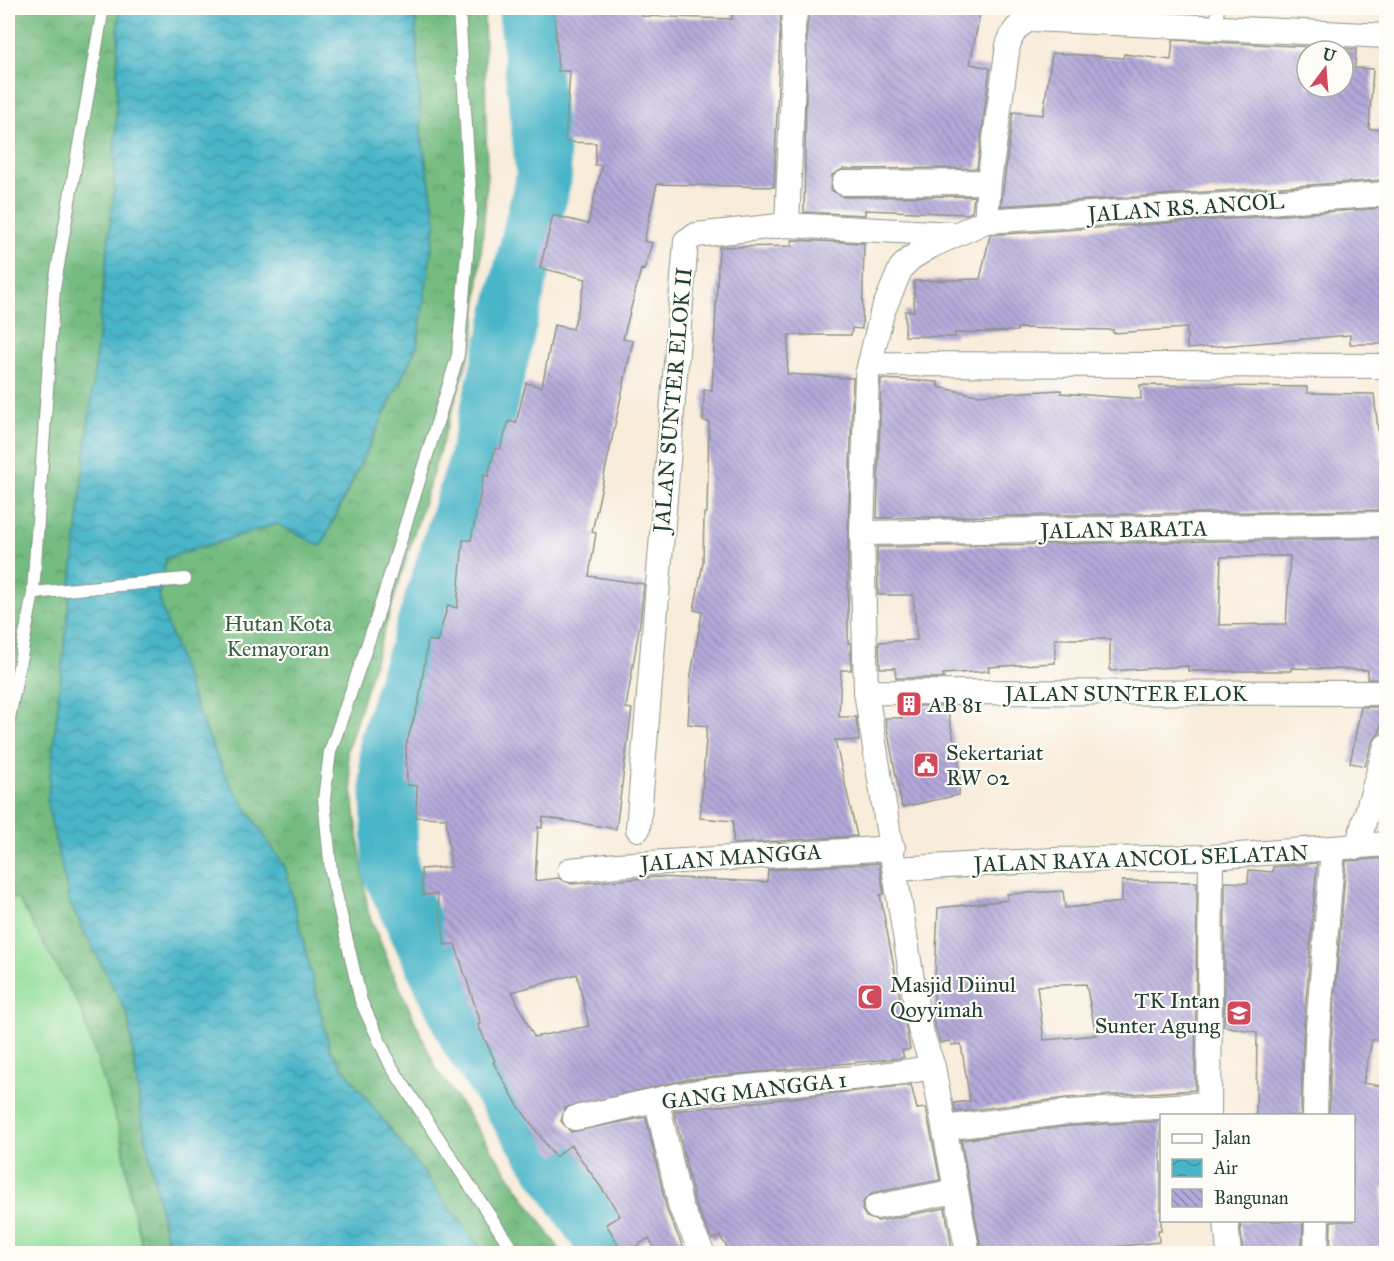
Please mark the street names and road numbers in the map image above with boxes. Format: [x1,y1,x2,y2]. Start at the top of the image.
street label: JALAN RS. ANCOL [1085,187,1285,228]
street label: JALAN SUNTER ELOK II [647,266,698,536]
street label: JALAN BARATA [1038,515,1208,544]
street label: JALAN SUNTER ELOK [1003,680,1249,707]
street label: JALAN MANGGA [638,838,823,877]
street label: JALAN RAYA ANCOL SELATAN [971,839,1309,878]
street label: GANG MANGGA 1 [660,1066,848,1115]

